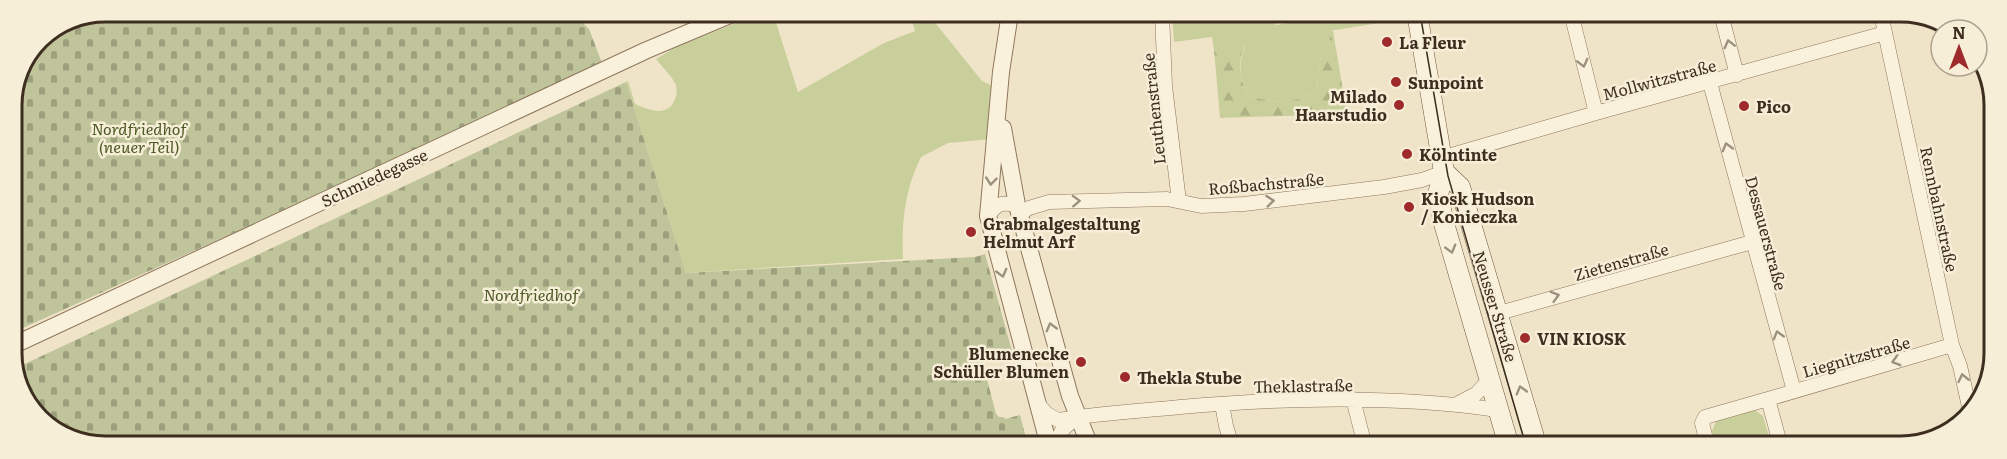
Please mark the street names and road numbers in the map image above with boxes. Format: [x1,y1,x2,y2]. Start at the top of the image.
street label: Leuthenstraße [1135,52,1171,166]
street label: Mollwitzstraße [1600,52,1718,106]
street label: Schmiedegasse [317,142,431,212]
street label: Rennbahnstraße [1915,144,1965,274]
street label: Roßbachstraße [1207,166,1325,200]
street label: Dessauerstraße [1740,173,1794,293]
street label: Zietenstraße [1571,236,1671,286]
street label: Neusser Straße [1468,247,1524,365]
street label: Liegnitzstraße [1799,329,1913,383]
street label: Theklastraße [1253,372,1353,398]

